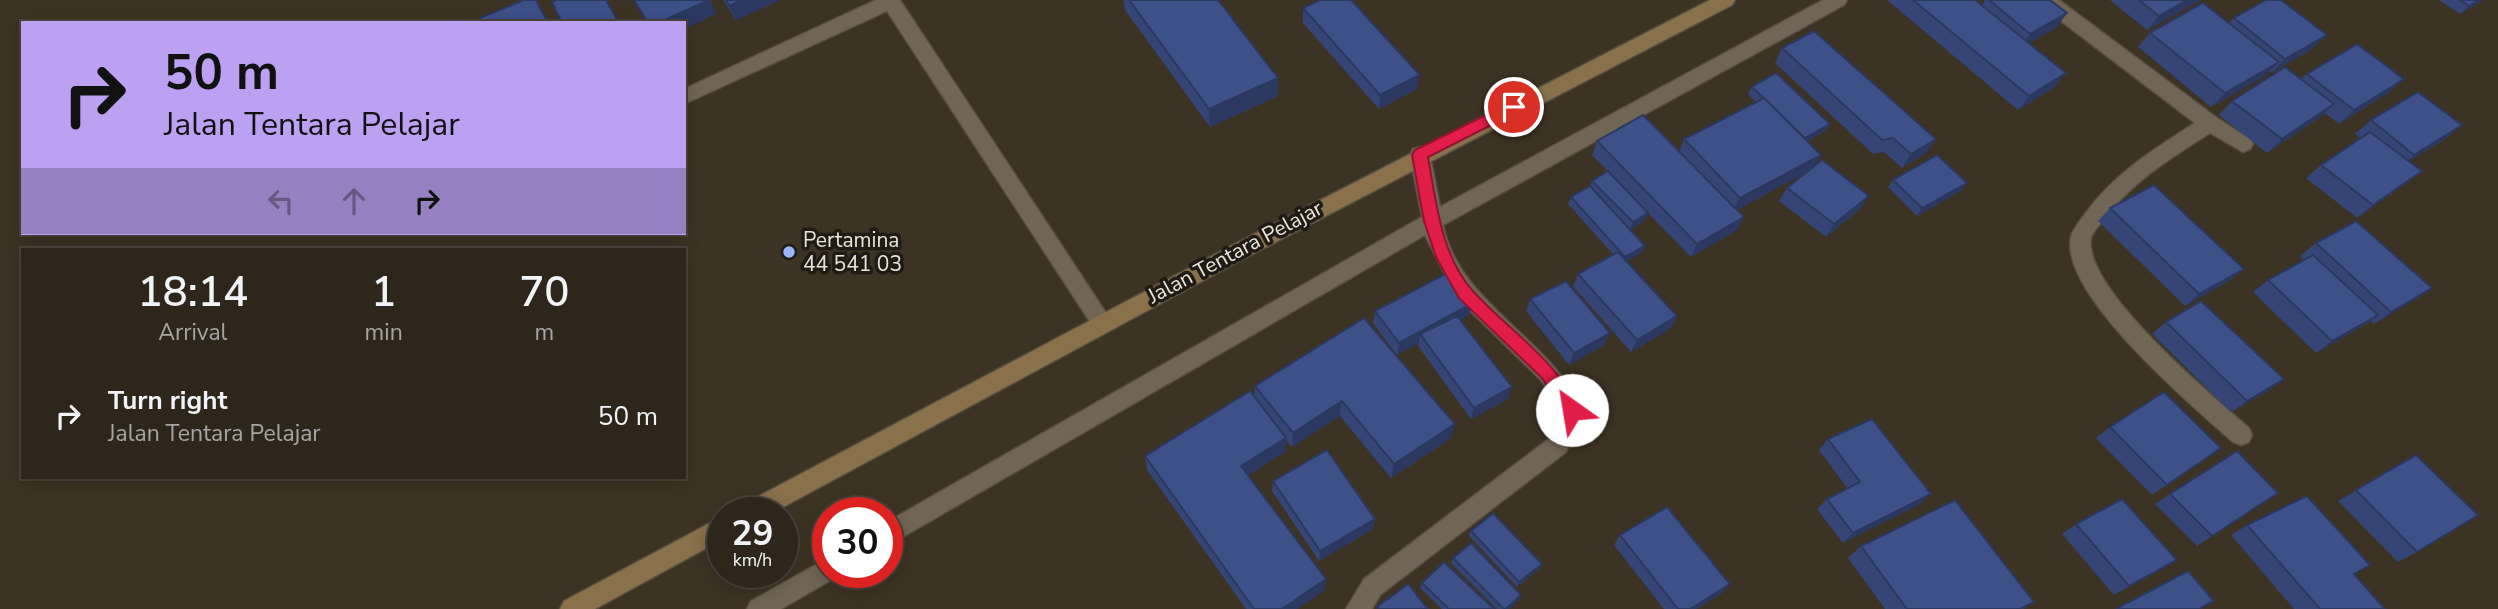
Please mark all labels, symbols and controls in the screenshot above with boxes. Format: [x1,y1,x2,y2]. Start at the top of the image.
text: 50 m [164,39,279,106]
icon: right [49,49,140,140]
pin [1484,77,1544,137]
icon: arrive [1495,88,1533,126]
text: Jalan Tentara Pelajar [164,103,460,146]
icon: left [262,182,300,220]
icon: ahead [335,182,373,220]
icon: right [408,182,446,220]
street label: Jalan Tentara Pelajar [1142,194,1328,310]
place label: Pertamina 44 541 03 [803,226,902,278]
marker: Pertamina 44 541 03 [781,244,797,260]
text: 18:14 [137,264,248,321]
text: 1 [371,264,396,321]
text: 70 [519,264,570,321]
text: Arrival [158,317,227,348]
text: min [365,317,403,348]
text: m [534,317,554,348]
position arrow [1535,373,1609,447]
text: Turn right [108,383,227,418]
icon: right [49,397,87,435]
text: 50 m [598,399,658,434]
text: Jalan Tentara Pelajar [108,418,321,449]
speed limit sign: 30 [812,497,903,588]
text: 29 [731,510,774,557]
text: km/h [733,548,772,572]

